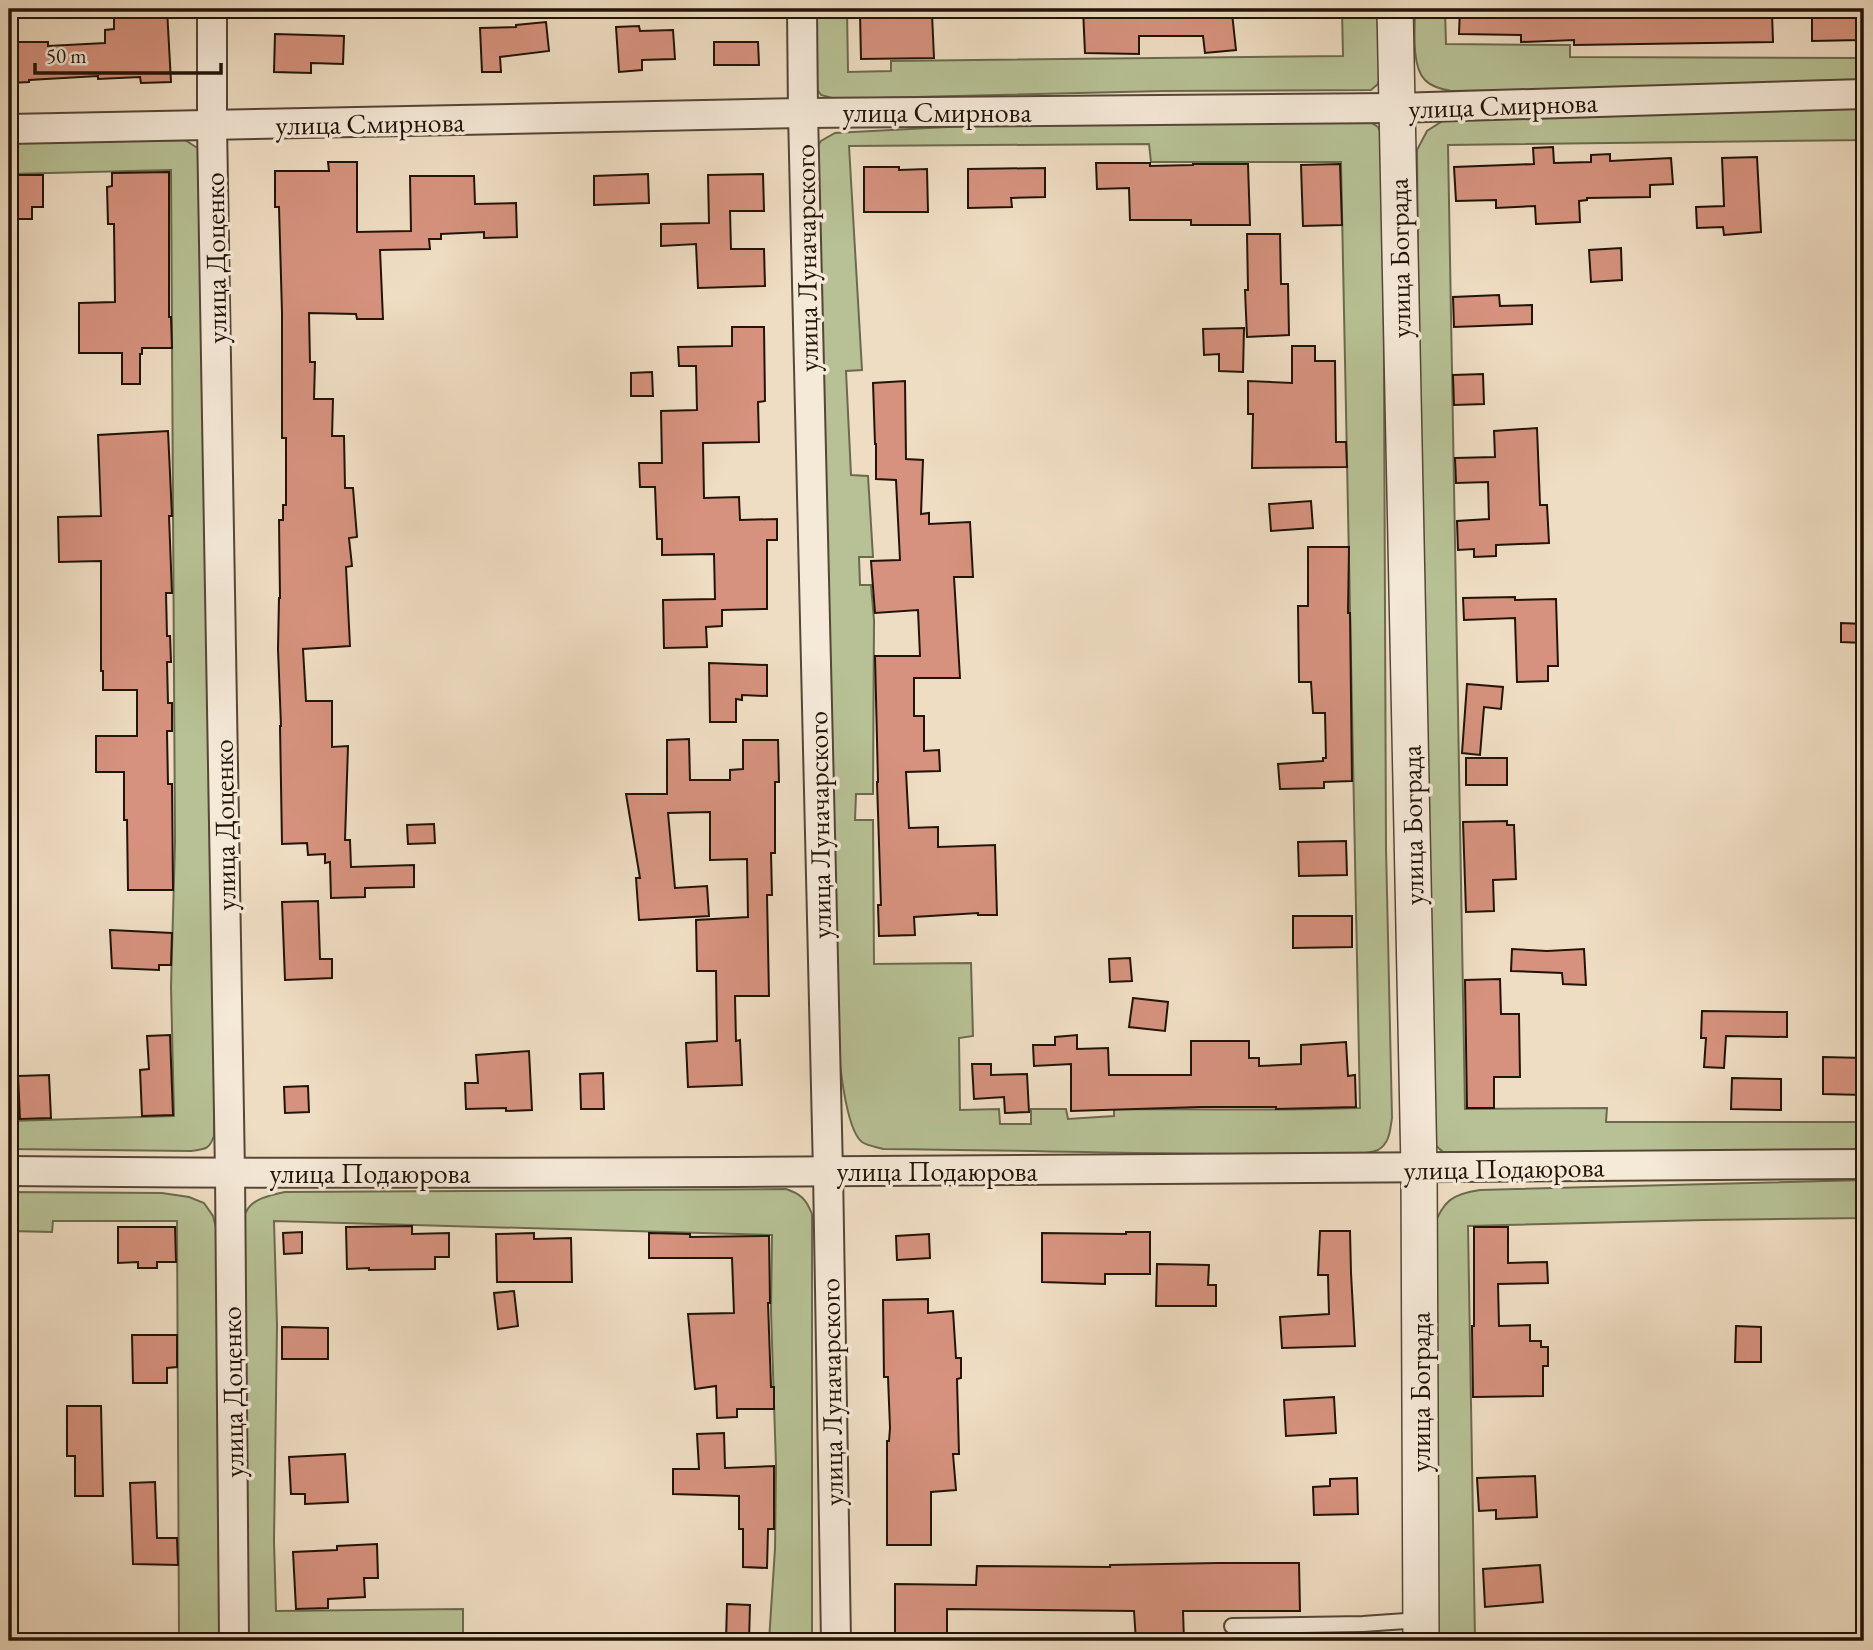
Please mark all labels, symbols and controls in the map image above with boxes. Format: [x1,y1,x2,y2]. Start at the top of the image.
scale bar [35,32,220,76]
text: 50 m [46,42,87,69]
street label: улица Смирнова [1408,84,1599,126]
street label: улица Смирнова [842,94,1032,130]
street label: улица Смирнова [275,103,466,143]
street label: улица Луначарского [786,144,826,372]
street label: улица Доценко [196,172,234,344]
street label: улица Бограда [1380,177,1418,338]
street label: улица Луначарского [799,711,839,939]
street label: улица Доценко [205,739,243,911]
street label: улица Бограда [1393,744,1431,905]
street label: улица Подаюрова [1403,1148,1606,1188]
street label: улица Подаюрова [836,1153,1038,1189]
street label: улица Подаюрова [269,1155,471,1191]
street label: улица Луначарского [811,1278,851,1506]
street label: улица Доценко [213,1306,251,1478]
street label: улица Бограда [1402,1311,1438,1472]

